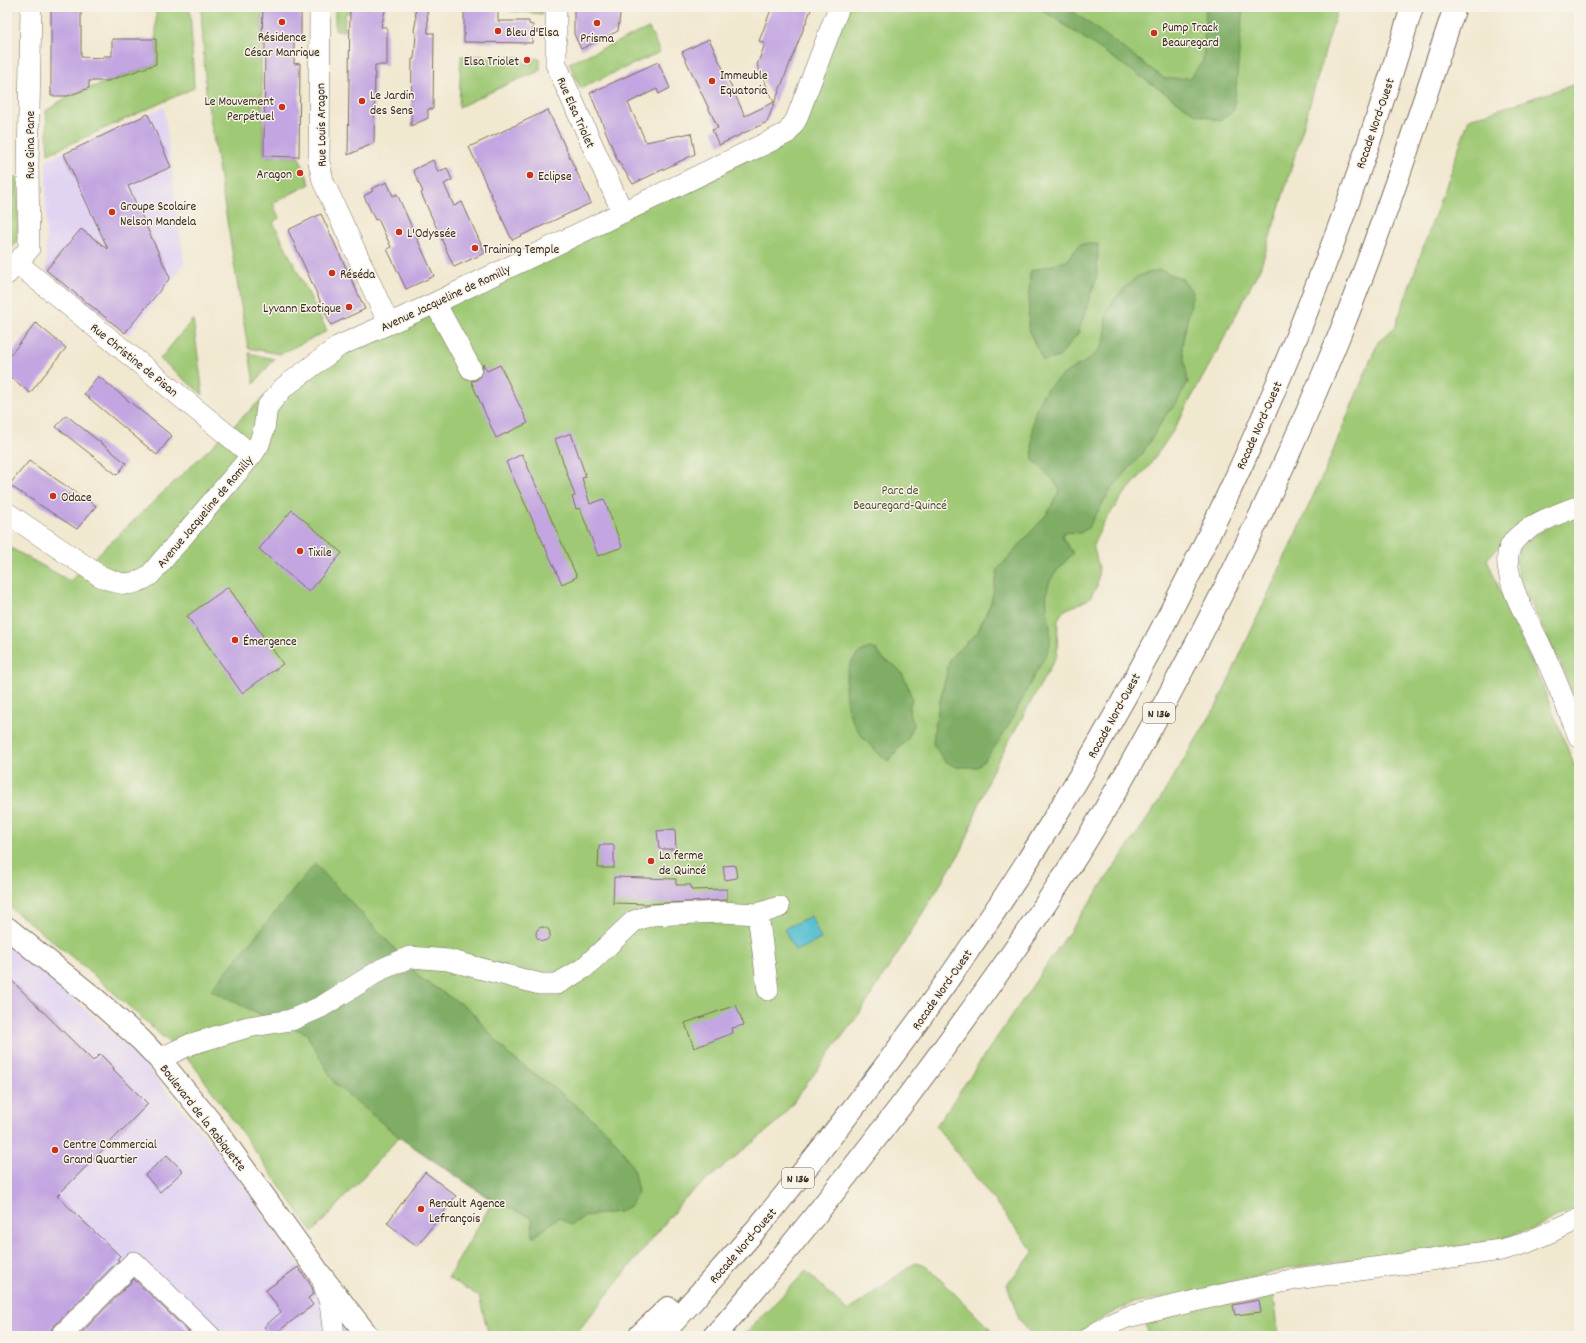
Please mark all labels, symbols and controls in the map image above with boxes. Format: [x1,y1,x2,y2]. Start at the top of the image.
marker: Résidence César Manrique [277,17,287,27]
marker: Prisma [592,18,602,28]
place label: Pump Track Beauregard [1162,19,1219,53]
place label: Bleu d'Elsa [506,24,560,43]
marker: Bleu d'Elsa [493,26,503,36]
marker: Pump Track Beauregard [1149,28,1159,38]
place label: Résidence César Manrique [244,29,320,63]
place label: Prisma [580,30,615,49]
place label: Elsa Triolet [464,53,519,72]
marker: Elsa Triolet [522,55,532,65]
place label: Immeuble Equatoria [720,67,768,101]
street label: Rue Elsa Triolet [551,74,599,152]
marker: Immeuble Equatoria [707,76,717,86]
street label: Rocade Nord-Ouest [1352,76,1401,172]
street label: Rue Louis Aragon [312,83,333,167]
place label: Le Jardin des Sens [370,87,414,121]
place label: Le Mouvement Perpétuel [204,93,274,127]
marker: Le Jardin des Sens [357,96,367,106]
marker: Le Mouvement Perpétuel [277,102,287,112]
street label: Rue Gina Pane [22,111,41,179]
place label: Aragon [256,166,292,185]
marker: Aragon [295,168,305,178]
place label: Eclipse [538,168,572,187]
marker: Eclipse [525,170,535,180]
place label: Groupe Scolaire Nelson Mandela [120,198,197,232]
marker: Groupe Scolaire Nelson Mandela [107,207,117,217]
place label: L'Odyssée [407,225,456,244]
marker: L'Odyssée [394,227,404,237]
place label: Training Temple [483,241,559,260]
marker: Training Temple [470,243,480,253]
street label: Avenue Jacqueline de Romilly [378,260,515,338]
place label: Réséda [340,266,376,285]
marker: Réséda [327,268,337,278]
place label: Lyvann Exotique [263,300,341,319]
marker: Lyvann Exotique [344,302,354,312]
street label: Rue Christine de Pisan [85,320,181,402]
street label: Rocade Nord-Ouest [1232,379,1288,473]
street label: Avenue Jacqueline de Romilly [153,452,259,573]
park label: Parc de Beauregard-Quincé [853,482,947,516]
place label: Odace [61,489,92,508]
marker: Odace [48,491,58,501]
place label: Tixile [308,544,332,563]
marker: Tixile [295,546,305,556]
place label: Émergence [243,633,297,652]
marker: Émergence [230,635,240,645]
street label: Rocade Nord-Ouest [1084,670,1147,762]
road number: N 136 [1143,703,1175,723]
place label: La ferme de Quincé [659,847,707,881]
marker: La ferme de Quincé [646,856,656,866]
street label: Rocade Nord-Ouest [908,946,978,1035]
street label: Boulevard de la Robiquette [154,1061,250,1176]
place label: Centre Commercial Grand Quartier [63,1136,157,1170]
marker: Centre Commercial Grand Quartier [50,1145,60,1155]
road number: N 136 [782,1168,814,1188]
place label: Renault Agence Lefrançois [429,1195,505,1229]
marker: Renault Agence Lefrançois [416,1204,426,1214]
street label: Rocade Nord-Ouest [706,1204,782,1289]

